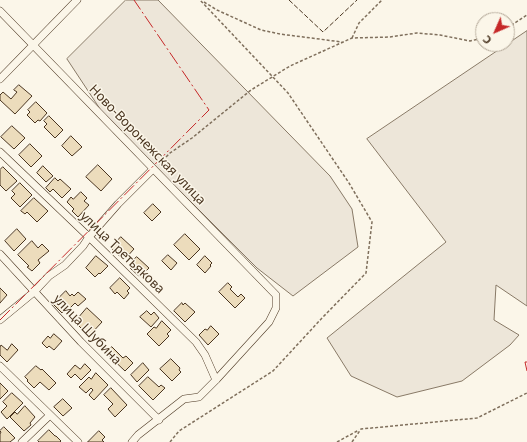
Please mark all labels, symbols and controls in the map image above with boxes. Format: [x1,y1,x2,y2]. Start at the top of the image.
north arrow [475,12,515,52]
text: С [479,32,495,48]
street label: Ново-Воронежская улица [85,82,209,208]
street label: улица Третьякова [77,209,167,297]
street label: улица Шубина [50,292,124,368]

